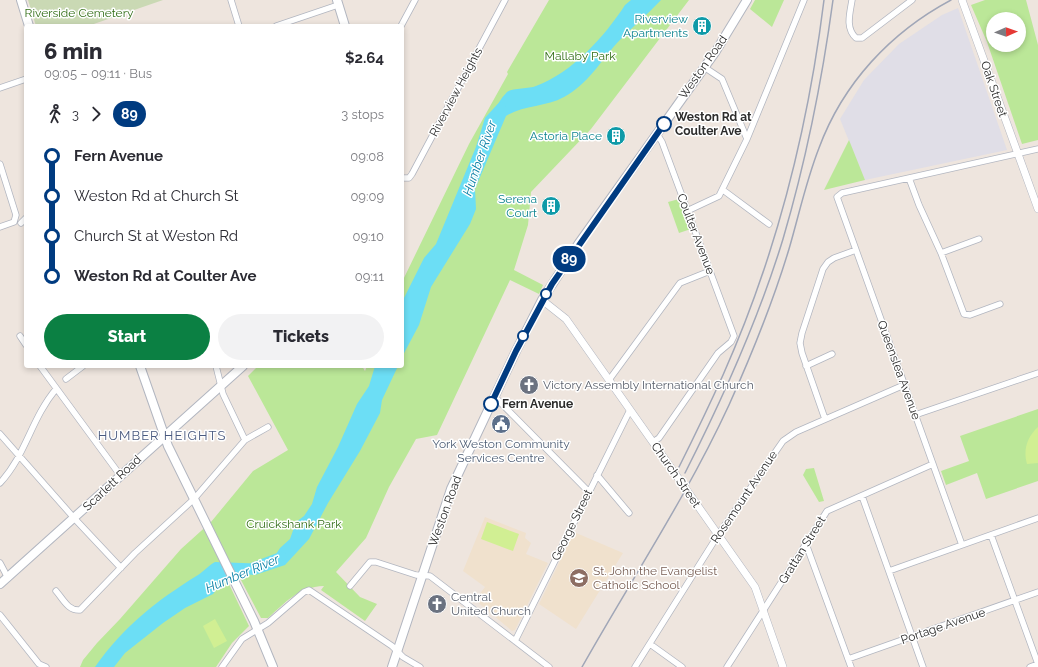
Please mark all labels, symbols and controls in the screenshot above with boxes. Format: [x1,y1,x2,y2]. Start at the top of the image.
park label: Riverside Cemetery [25,6,134,20]
place label: Riverview Apartments [623,12,688,40]
north arrow [986,12,1026,52]
map controls [986,12,1026,52]
building icon: Riverview Apartments [691,15,713,37]
street label: Weston Road [676,32,730,102]
text: 6 min [44,38,102,64]
street label: Riverview Heights [427,45,485,139]
text: $2.64 [345,49,384,67]
park label: Mallaby Park [544,49,616,63]
street label: Oak Street [978,59,1010,119]
text: 09:05 – 09:11 · Bus [44,66,152,81]
icon: walk [44,103,66,125]
icon: forward [85,103,107,125]
text: 89 [121,106,138,122]
text: 3 [72,107,79,122]
text: 3 stops [341,107,384,122]
place label: Weston Rd at Coulter Ave [675,110,752,138]
marker: Weston Rd at Coulter Ave [656,116,672,132]
water label: Humber River [460,118,500,198]
building icon: Astoria Place [605,125,627,147]
place label: Astoria Place [530,129,602,143]
text: Fern Avenue [74,147,163,165]
text: 09:08 [350,149,384,164]
text: Weston Rd at Church St [74,187,239,205]
text: 09:09 [350,189,384,204]
place label: Serena Court [498,192,537,220]
street label: Coulter Avenue [674,192,718,276]
building icon: Serena Court [540,195,562,217]
text: Church St at Weston Rd [74,227,238,245]
text: 09:10 [352,229,384,244]
line badge: 89 [551,246,587,272]
text: 89 [561,251,577,267]
text: Weston Rd at Coulter Ave [74,267,257,285]
text: 09:11 [355,269,384,284]
unlabelled marker [540,288,552,300]
button: Start [44,314,210,360]
button: Tickets [218,314,384,360]
street label: Queenslea Avenue [875,318,923,422]
unlabelled marker [517,330,529,342]
church icon: Victory Assembly International Church [518,374,540,396]
place label: Victory Assembly International Church [543,378,754,392]
marker: Fern Avenue [483,396,499,412]
place label: Fern Avenue [502,397,573,411]
public building icon: York Weston Community Services Centre [490,413,512,435]
district label: HUMBER HEIGHTS [98,428,226,443]
place label: York Weston Community Services Centre [432,437,570,465]
street label: Church Street [648,440,704,510]
street label: Rosemount Avenue [708,448,780,546]
street label: Scarlett Road [80,452,144,514]
street label: Weston Road [426,474,464,548]
street label: George Street [549,487,595,563]
street label: Grattan Street [776,514,828,586]
park label: Cruickshank Park [246,517,342,531]
water label: Humber River [203,551,282,596]
place label: St. John the Evangelist Catholic School [593,564,717,592]
school or university icon: St. John the Evangelist Catholic School [568,567,590,589]
place label: Central United Church [451,590,531,618]
church icon: Central United Church [426,593,448,615]
street label: Portage Avenue [899,605,987,647]

